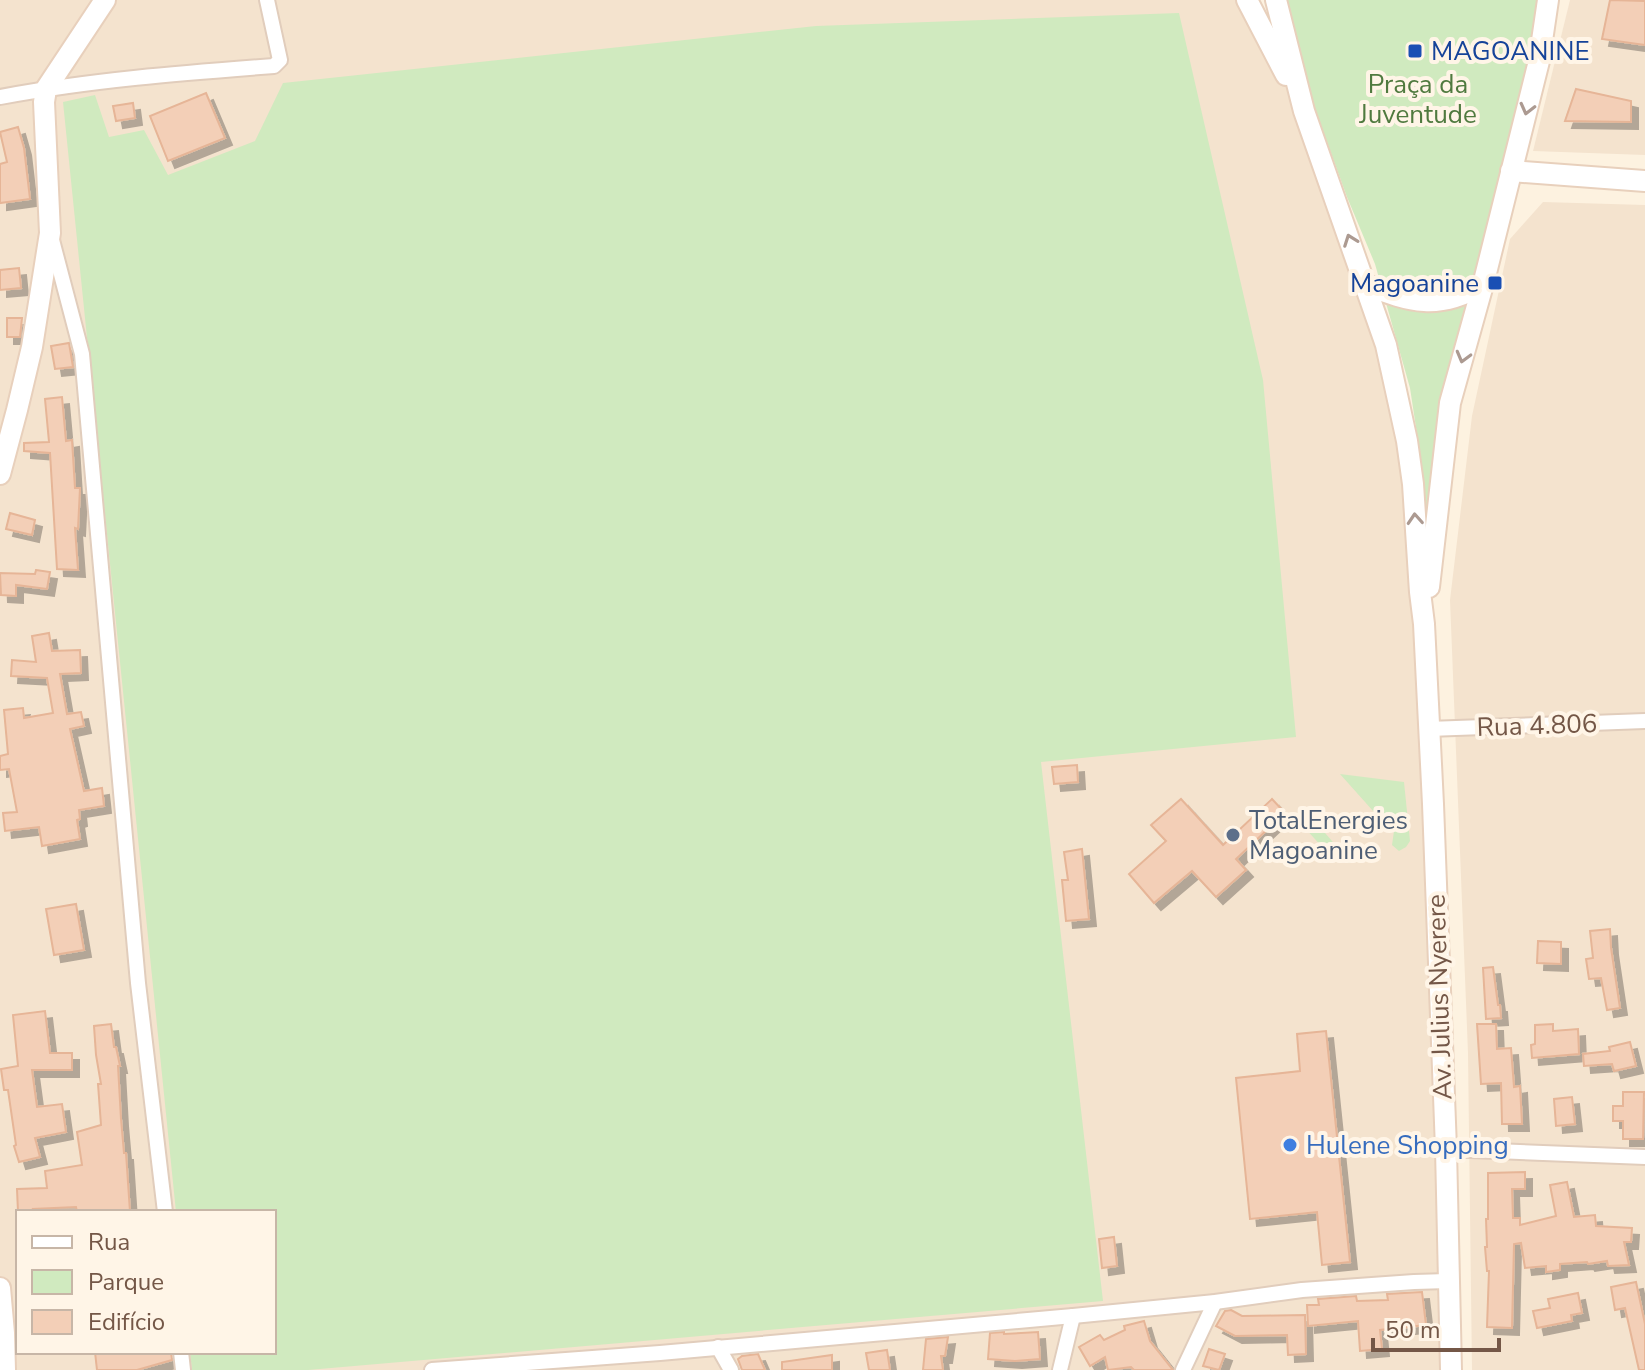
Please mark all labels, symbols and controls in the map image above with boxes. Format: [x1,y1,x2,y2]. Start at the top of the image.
place label: MAGOANINE [1431,34,1590,69]
marker: MAGOANINE [1406,42,1424,60]
park label: Praça da Juventude [1358,67,1477,132]
one-way arrow [1519,102,1536,116]
one-way arrow [1343,234,1359,248]
place label: Magoanine [1350,266,1479,301]
marker: Magoanine [1486,274,1504,292]
one-way arrow [1456,349,1472,363]
one-way arrow [1407,512,1424,525]
street label: Rua 4.806 [1476,706,1598,745]
place label: TotalEnergies Magoanine [1249,803,1408,868]
marker: TotalEnergies Magoanine [1224,826,1242,844]
street label: Av. Julius Nyerere [1418,894,1461,1100]
place label: Hulene Shopping [1306,1128,1509,1163]
marker: Hulene Shopping [1281,1136,1299,1154]
legend [16,1210,276,1354]
text: Rua [88,1226,130,1258]
text: Parque [88,1266,164,1298]
scale bar [1373,1302,1499,1352]
text: Edifício [88,1306,165,1338]
text: 50 m [1385,1314,1441,1346]

